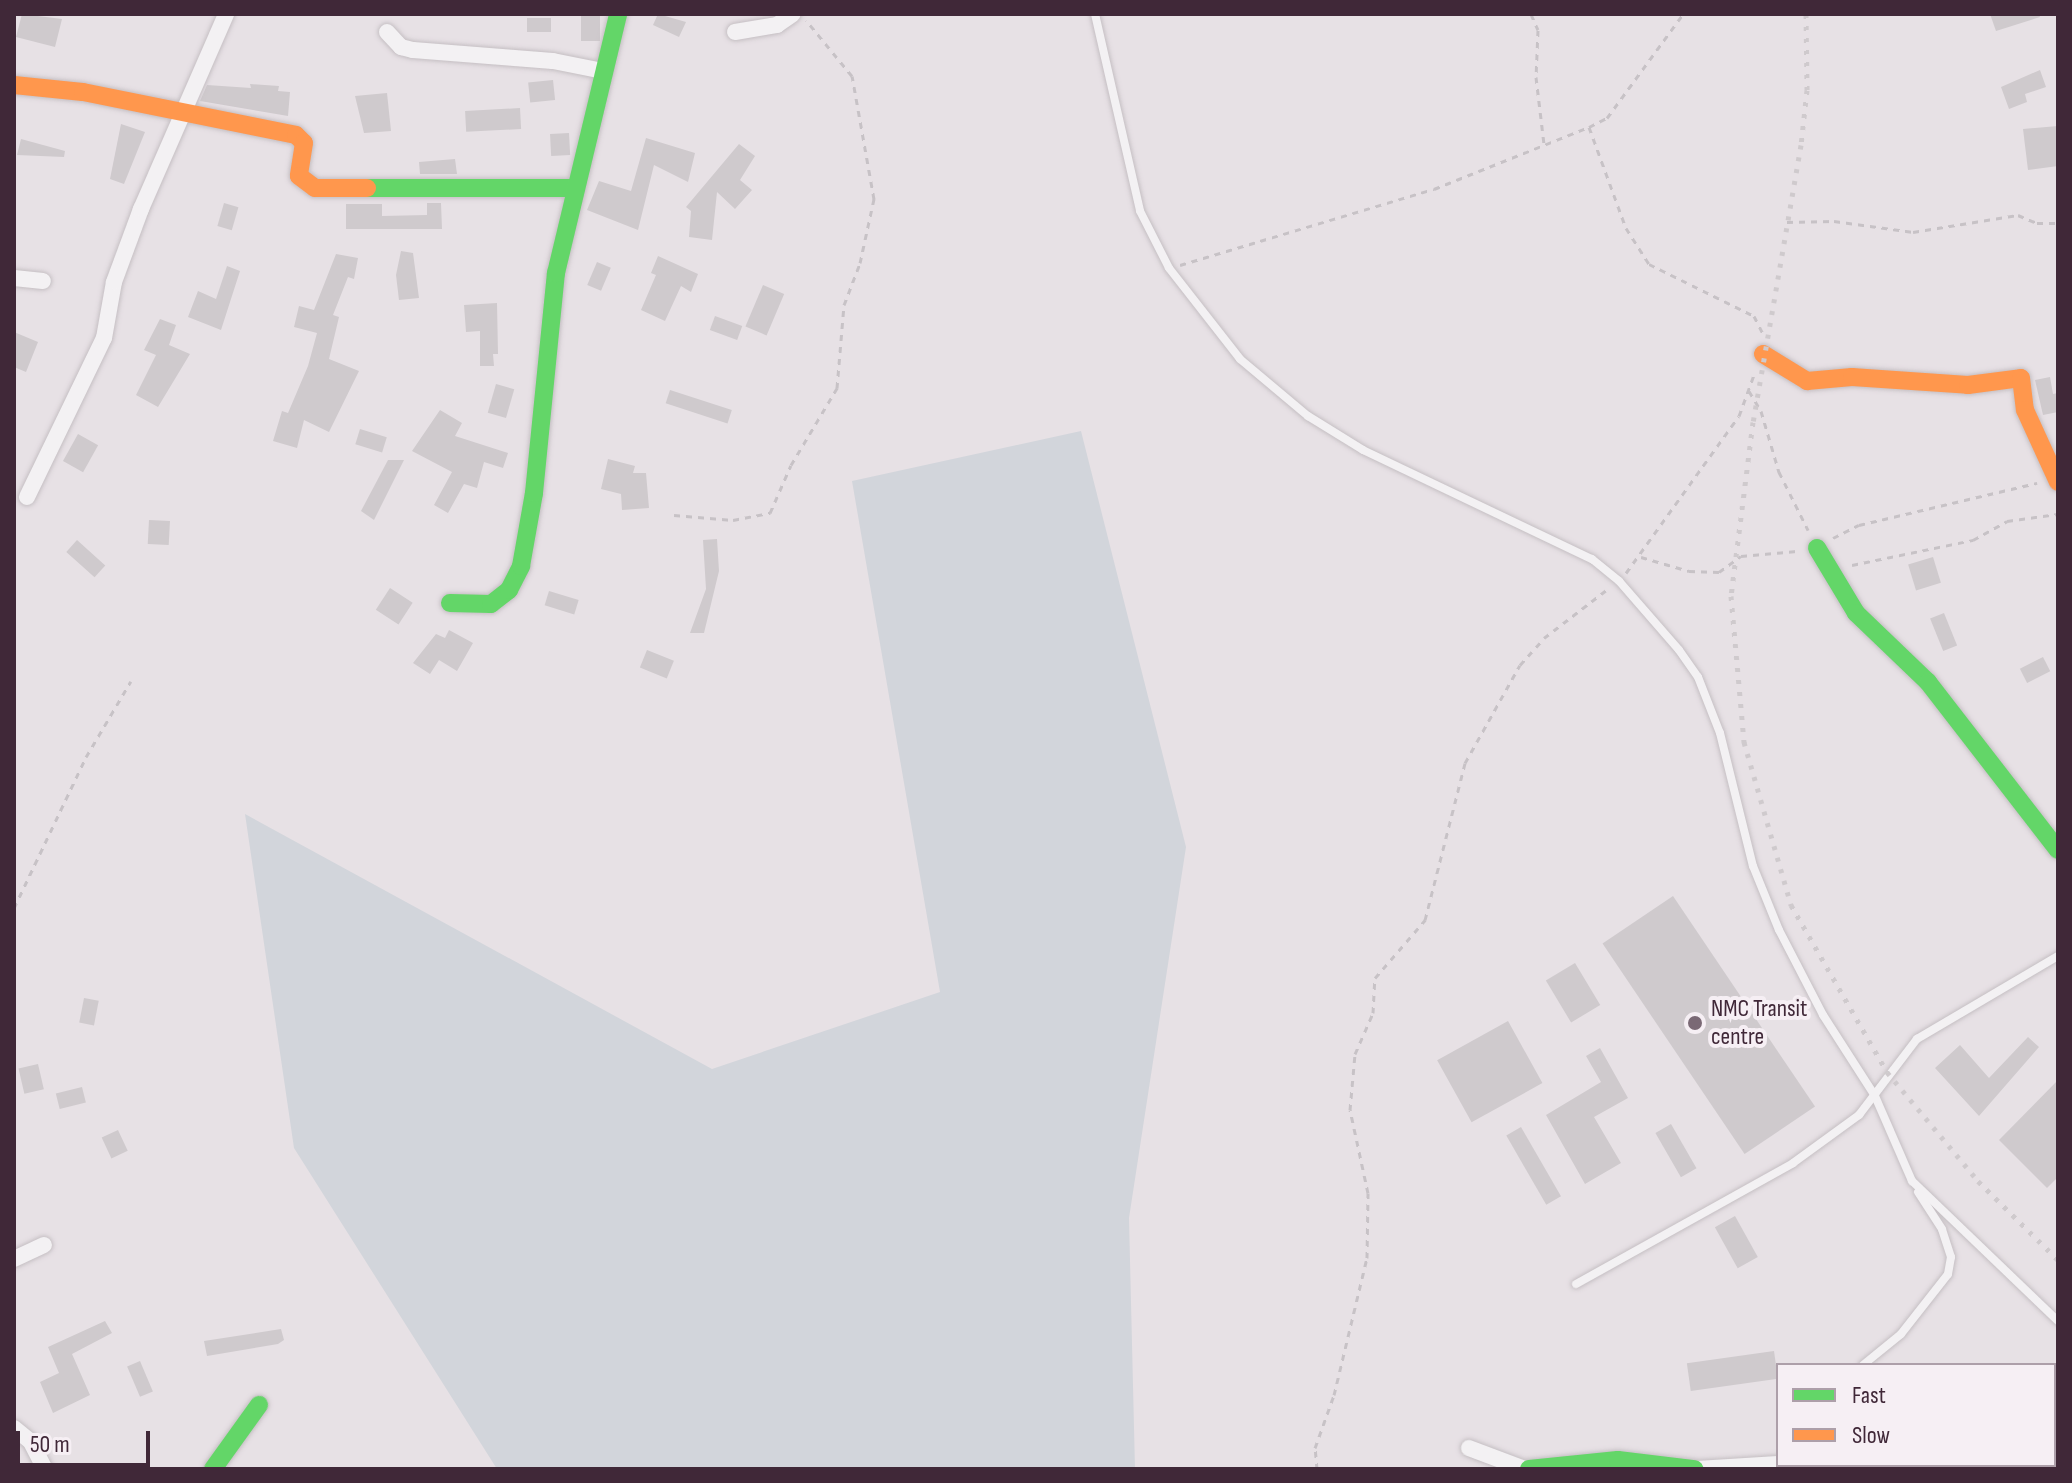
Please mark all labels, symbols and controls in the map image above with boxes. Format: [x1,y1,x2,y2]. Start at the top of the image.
place label: NMC Transit centre [1711,995,1807,1051]
marker: NMC Transit centre [1686,1014,1704,1032]
legend [1776,1363,2056,1467]
text: Fast [1852,1381,1886,1410]
scale bar [20,1415,154,1465]
text: Slow [1852,1421,1890,1450]
text: 50 m [30,1430,70,1459]

